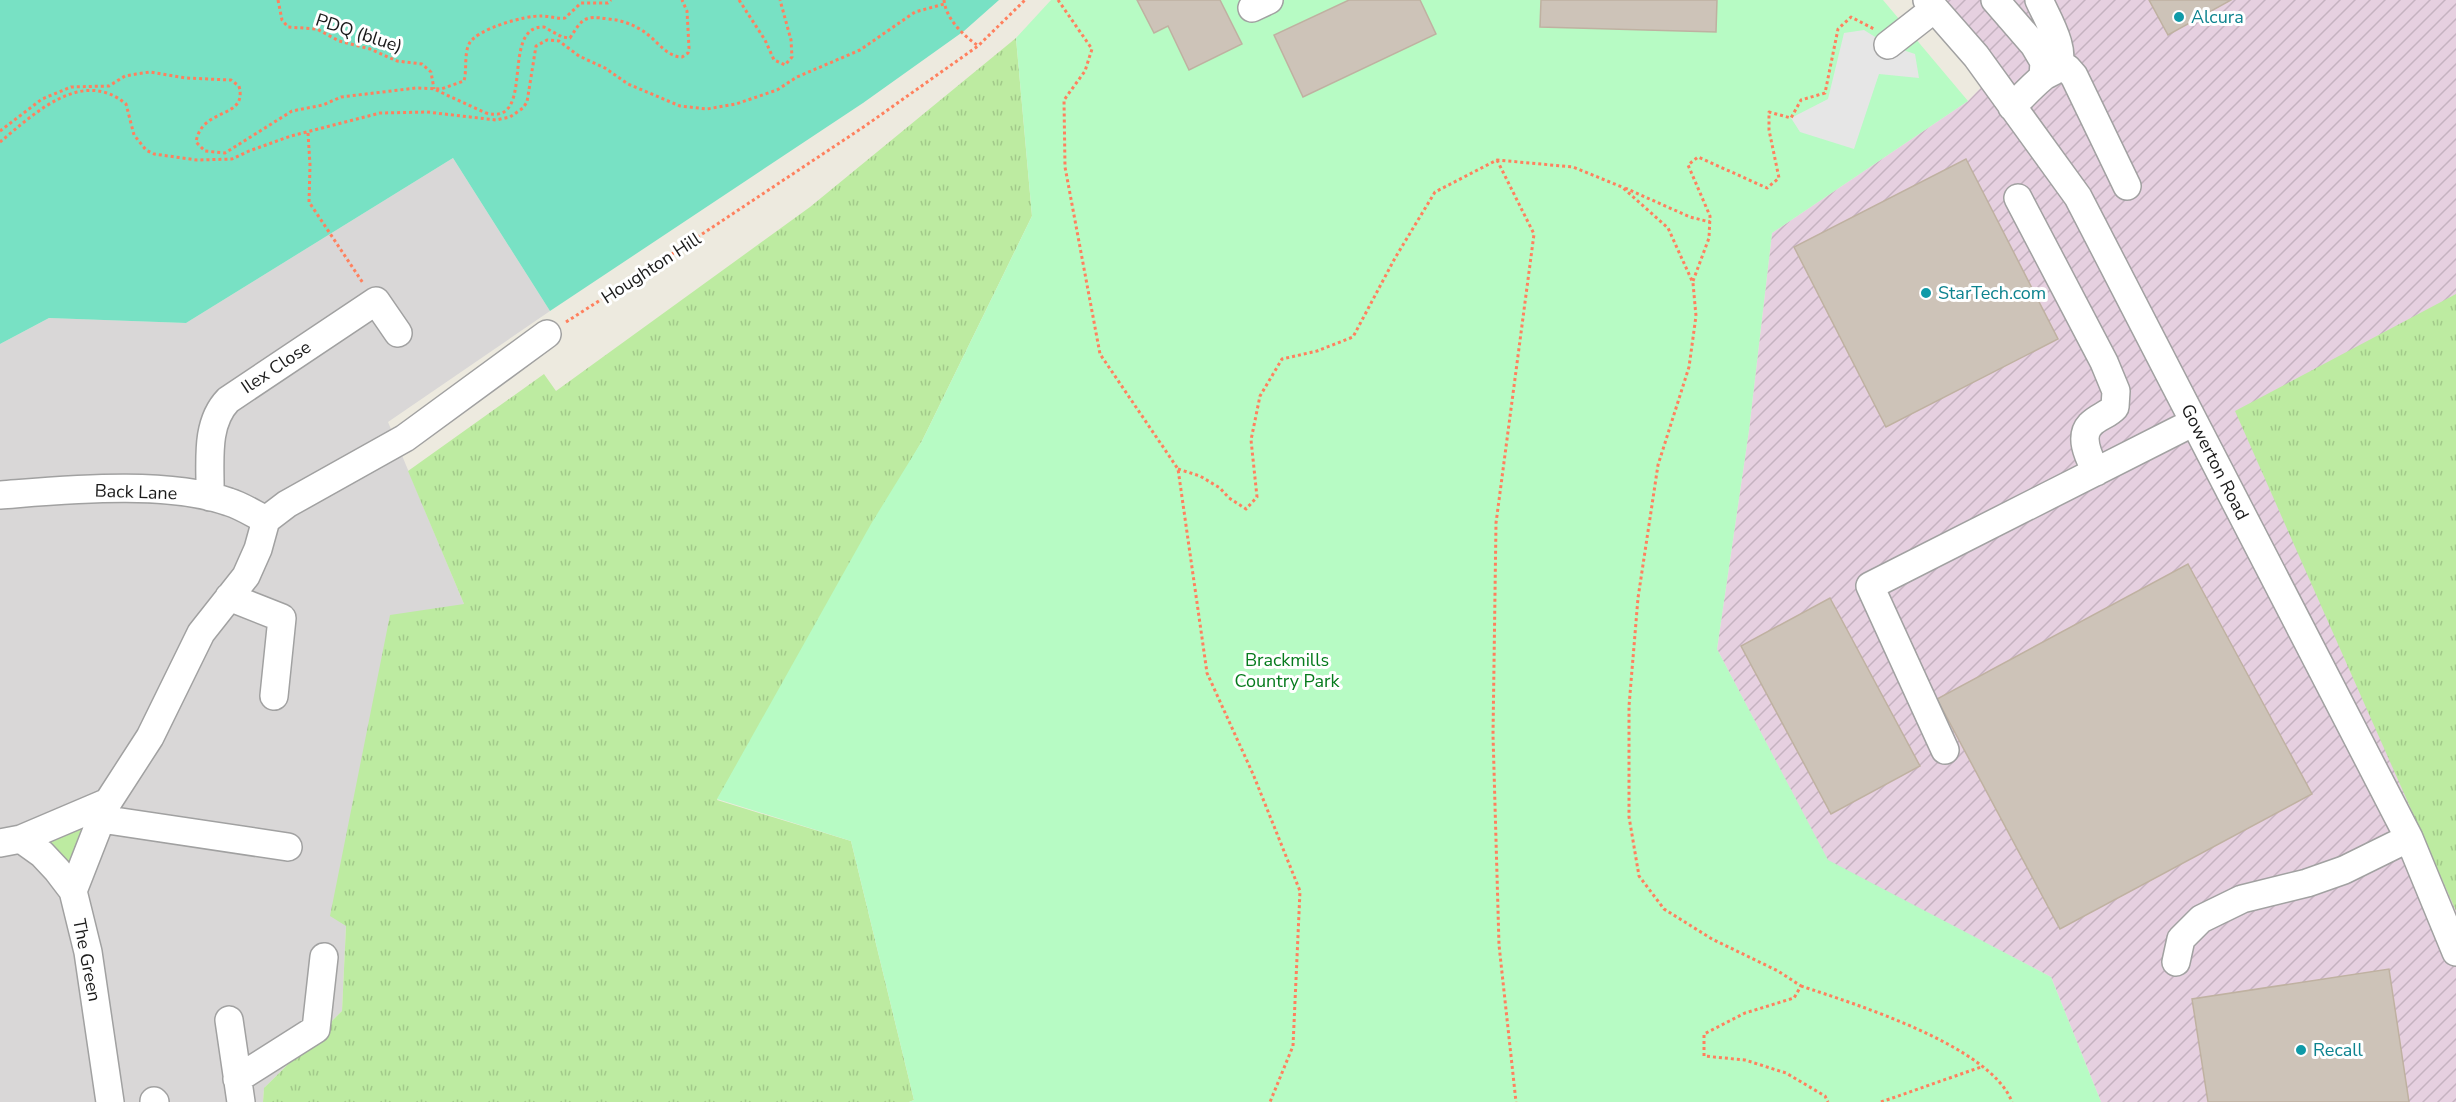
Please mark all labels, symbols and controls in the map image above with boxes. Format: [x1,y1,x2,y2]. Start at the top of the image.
place label: Alcura [2191,5,2244,29]
street label: PDQ (blue) [313,8,405,58]
marker: Alcura [2172,10,2186,24]
street label: Houghton Hill [597,226,706,309]
place label: StarTech.com [1938,281,2046,305]
marker: StarTech.com [1919,286,1933,300]
street label: Ilex Close [237,335,315,399]
street label: Gowerton Road [2175,400,2255,524]
street label: Back Lane [94,479,178,505]
park label: Brackmills Country Park [1235,648,1340,693]
street label: The Green [67,916,107,1004]
place label: Recall [2313,1038,2364,1062]
marker: Recall [2294,1043,2308,1057]

